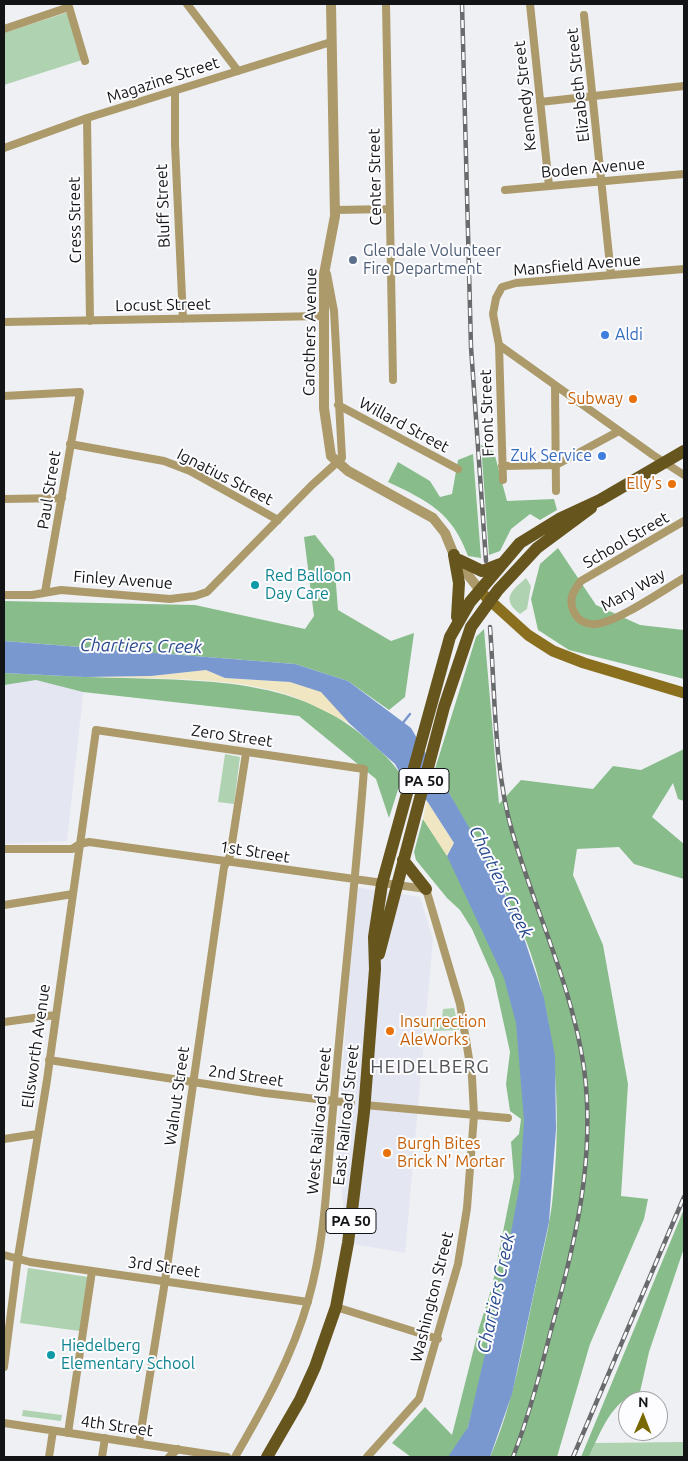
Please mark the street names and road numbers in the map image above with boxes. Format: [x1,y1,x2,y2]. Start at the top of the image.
street label: Elizabeth Street [562,27,594,143]
street label: Kennedy Street [510,40,540,152]
street label: Magazine Street [104,53,222,107]
street label: Center Street [365,128,385,226]
street label: Boden Avenue [540,154,646,182]
street label: Bluff Street [152,164,174,248]
street label: Cress Street [65,176,85,264]
street label: Mansfield Avenue [512,250,642,280]
street label: Carothers Avenue [299,268,321,396]
street label: Locust Street [115,295,211,315]
street label: Front Street [476,369,498,457]
street label: Willard Street [356,393,452,457]
street label: Ignatius Street [174,445,276,509]
street label: Paul Street [33,449,65,531]
street label: School Street [580,508,672,572]
street label: Mary Way [598,565,668,615]
street label: Finley Avenue [73,567,173,593]
street label: Zero Street [190,721,274,751]
road number: PA 50 [399,768,449,794]
street label: 1st Street [219,837,291,867]
street label: Ellsworth Avenue [18,983,54,1109]
street label: East Railroad Street [329,1044,363,1186]
street label: Walnut Street [161,1045,193,1147]
street label: West Railroad Street [303,1047,335,1195]
street label: 2nd Street [207,1061,285,1091]
road number: PA 50 [326,1208,376,1234]
street label: Washington Street [406,1230,458,1364]
street label: 3rd Street [127,1252,201,1282]
street label: 4th Street [80,1411,154,1441]

